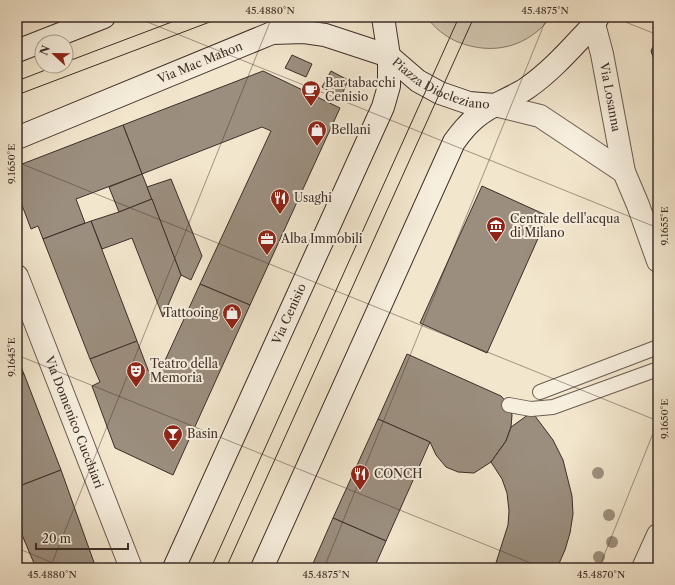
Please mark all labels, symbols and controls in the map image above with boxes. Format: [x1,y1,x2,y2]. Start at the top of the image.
text: 45.4880°N [245,4,295,17]
text: 45.4875°N [521,4,569,17]
north arrow [34,34,74,74]
street label: Via Mac Mahon [154,38,245,87]
text: N [36,43,53,57]
street label: Piazza Diocleziano [389,54,490,112]
street label: Via Losanna [597,60,624,133]
place label: Bar tabacchi Cenisio [325,75,396,104]
cafe icon: Bar tabacchi Cenisio [300,79,322,107]
shop icon: Bellani [306,119,328,147]
place label: Bellani [331,122,371,137]
text: 9.1650°E [5,144,18,184]
restaurant icon: Usaghi [269,187,291,215]
place label: Usaghi [294,190,332,205]
text: 9.1655°E [658,206,671,246]
place label: Centrale dell'acqua di Milano [510,211,620,240]
museum icon: Centrale dell'acqua di Milano [485,215,507,243]
office icon: Alba Immobili [256,228,278,256]
place label: Alba Immobili [280,231,363,246]
street label: Via Cenisio [268,281,309,347]
shop icon: Tattooing [221,302,243,330]
place label: Tattooing [163,305,219,320]
text: 9.1645°E [5,337,18,377]
street label: Via Domenico Cucchiari [42,353,107,490]
place label: Teatro della Memoria [150,356,219,385]
theatre icon: Teatro della Memoria [125,360,147,388]
text: 9.1650°E [658,399,671,439]
bar icon: Basin [162,423,184,451]
place label: Basin [187,426,219,441]
restaurant icon: CONCH [349,463,371,491]
place label: CONCH [374,466,422,481]
scale bar [36,525,128,551]
text: 20 m [42,531,71,546]
text: 45.4880°N [27,568,77,581]
text: 45.4875°N [302,568,350,581]
text: 45.4870°N [577,568,625,581]

